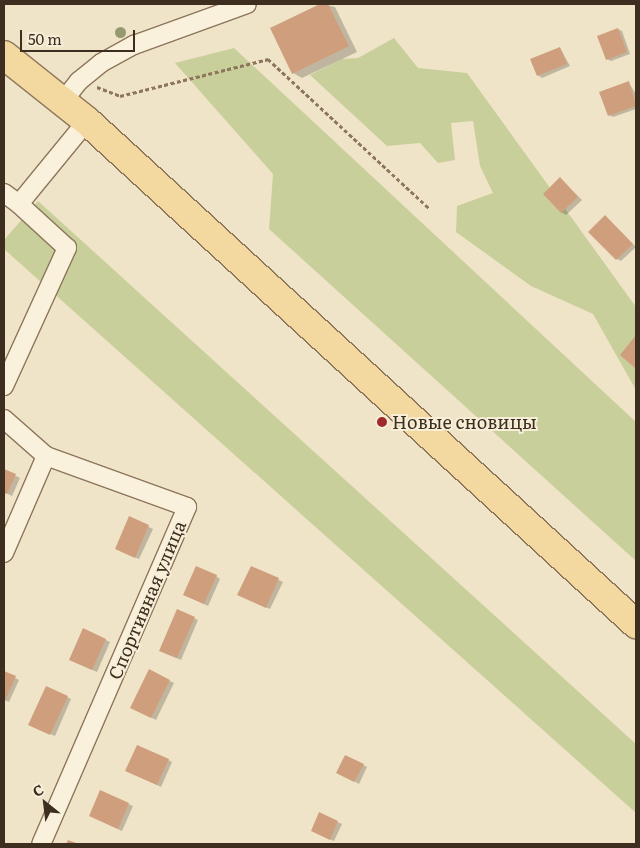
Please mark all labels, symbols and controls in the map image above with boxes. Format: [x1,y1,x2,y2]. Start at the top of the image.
scale bar [22,20,138,52]
text: 50 m [28,27,62,50]
place label: Новые сновицы [392,411,537,433]
marker: Новые сновицы [376,416,388,428]
street label: Спортивная улица [104,517,190,683]
north arrow [20,778,70,828]
text: С [29,779,47,801]

